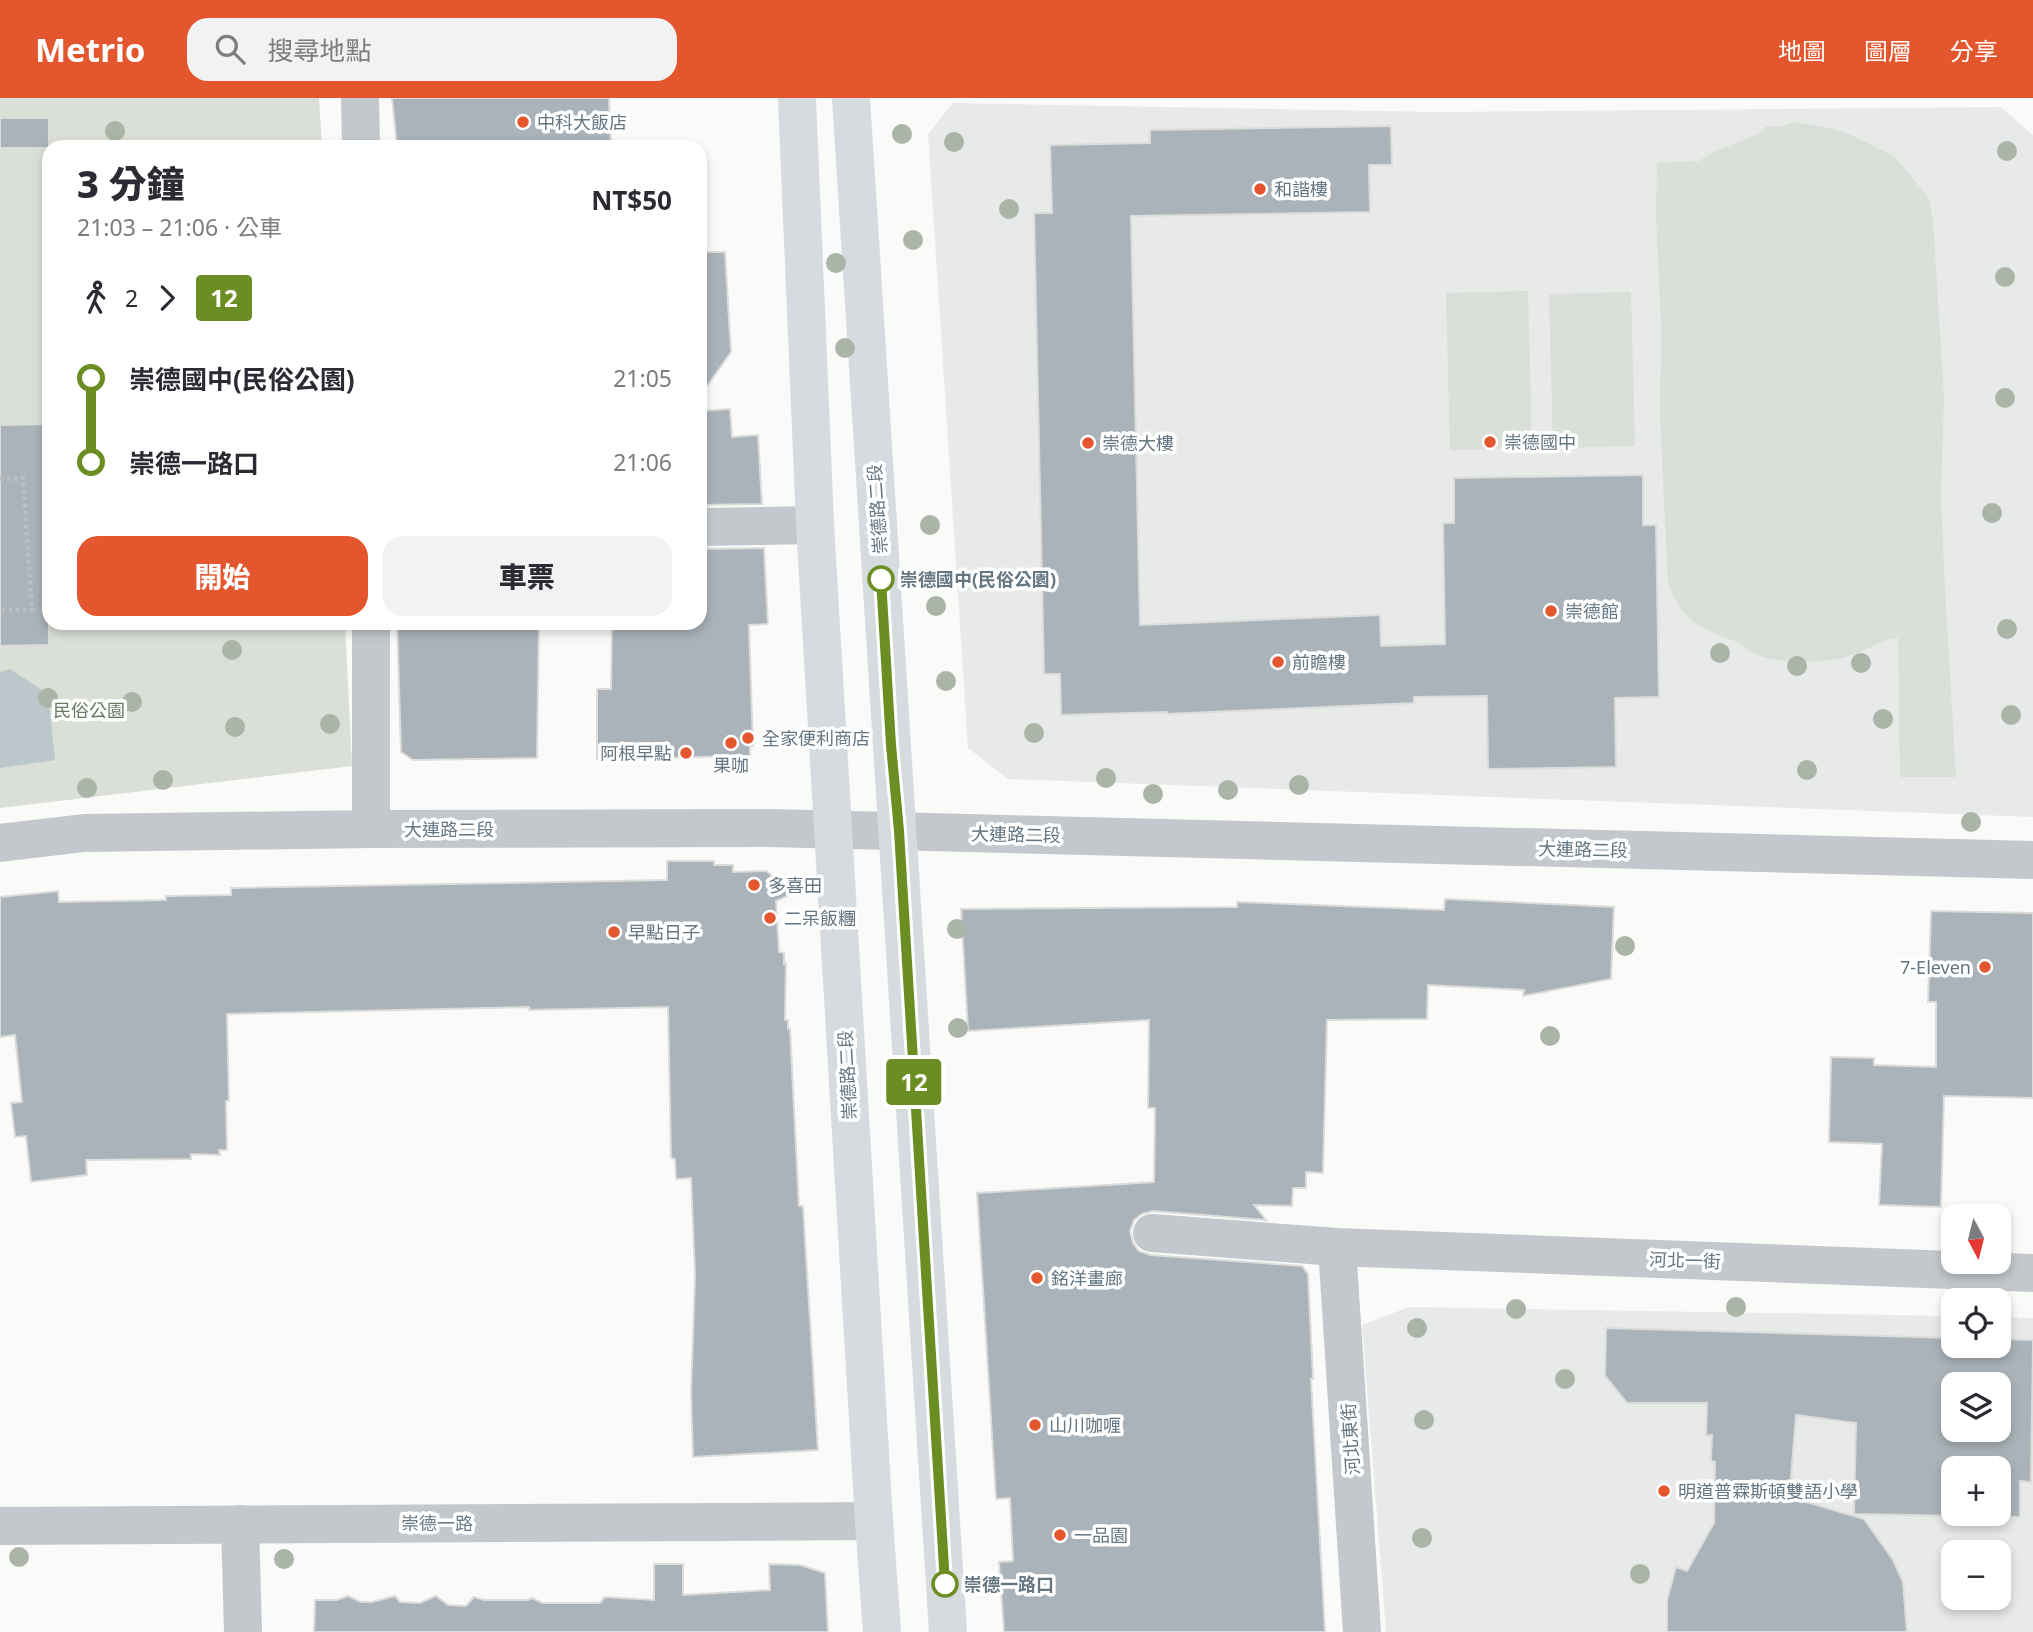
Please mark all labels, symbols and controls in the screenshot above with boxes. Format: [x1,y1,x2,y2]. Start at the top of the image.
search box [187,18,677,81]
text: Metrio [35,27,145,72]
icon: search [211,30,249,68]
text: 搜尋地點 [267,32,371,68]
text: 地圖 [1778,34,1826,67]
text: 圖層 [1864,34,1912,67]
text: 分享 [1950,34,1998,67]
place label: 中科大飯店 [537,110,627,134]
marker: 中科大飯店 [515,114,531,130]
text: 3 分鐘 [77,157,185,209]
place label: 和諧樓 [1274,177,1328,201]
marker: 和諧樓 [1252,181,1268,197]
text: NT$50 [591,182,672,218]
text: 21:03 – 21:06 · 公車 [77,211,282,243]
icon: walk [77,279,115,317]
icon: forward [148,279,186,317]
text: 12 [210,281,238,314]
text: 2 [125,282,138,314]
text: 崇德國中(民俗公園) [129,361,355,397]
text: 21:05 [613,362,672,394]
place label: 崇德國中 [1504,430,1576,454]
place label: 崇德大樓 [1102,431,1174,455]
marker: 崇德國中 [1482,434,1498,450]
marker: 崇德大樓 [1080,435,1096,451]
text: 崇德一路口 [129,445,259,481]
text: 21:06 [613,446,672,478]
street label: 崇德路二段 [862,463,892,555]
button: 開始 [77,536,368,616]
button: 車票 [382,536,672,616]
marker: 崇德國中(民俗公園) [868,566,894,592]
place label: 崇德國中(民俗公園) [900,567,1056,591]
place label: 崇德館 [1565,599,1619,623]
marker: 崇德館 [1543,603,1559,619]
place label: 前瞻樓 [1292,650,1346,674]
marker: 前瞻樓 [1270,654,1286,670]
park label: 民俗公園 [53,698,125,722]
place label: 全家便利商店 [762,726,870,750]
marker: 全家便利商店 [740,730,756,746]
marker: 果咖 [723,735,739,751]
place label: 阿根早點 [600,741,672,765]
marker: 阿根早點 [678,745,694,761]
place label: 果咖 [713,753,749,777]
street label: 大連路二段 [404,817,494,841]
street label: 大連路二段 [971,821,1061,847]
street label: 大連路二段 [1538,836,1628,862]
place label: 多喜田 [768,873,822,897]
marker: 多喜田 [746,877,762,893]
place label: 二呆飯糰 [784,906,856,930]
marker: 二呆飯糰 [762,910,778,926]
place label: 早點日子 [628,920,700,944]
marker: 早點日子 [606,924,622,940]
place label: 7-Eleven [1900,955,1971,979]
marker: 7-Eleven [1977,959,1993,975]
street label: 崇德路二段 [833,1029,861,1121]
line badge: 12 [883,1059,946,1105]
text: 12 [900,1065,928,1098]
north arrow [1941,1204,2011,1274]
map controls [1941,1204,2011,1610]
street label: 河北一街 [1649,1247,1721,1273]
place label: 銘洋畫廊 [1051,1266,1123,1290]
marker: 銘洋畫廊 [1029,1270,1045,1286]
button: locate [1941,1288,2011,1358]
button: layers [1941,1372,2011,1442]
street label: 河北東街 [1336,1402,1364,1476]
place label: 山川咖喱 [1049,1413,1121,1437]
marker: 山川咖喱 [1027,1417,1043,1433]
button: + [1941,1456,2011,1526]
place label: 明道普霖斯頓雙語小學 [1678,1479,1858,1503]
marker: 明道普霖斯頓雙語小學 [1656,1483,1672,1499]
street label: 崇德一路 [401,1511,473,1535]
place label: 一品園 [1074,1523,1128,1547]
marker: 一品園 [1052,1527,1068,1543]
button: − [1941,1540,2011,1610]
marker: 崇德一路口 [932,1571,958,1597]
place label: 崇德一路口 [964,1572,1054,1596]

